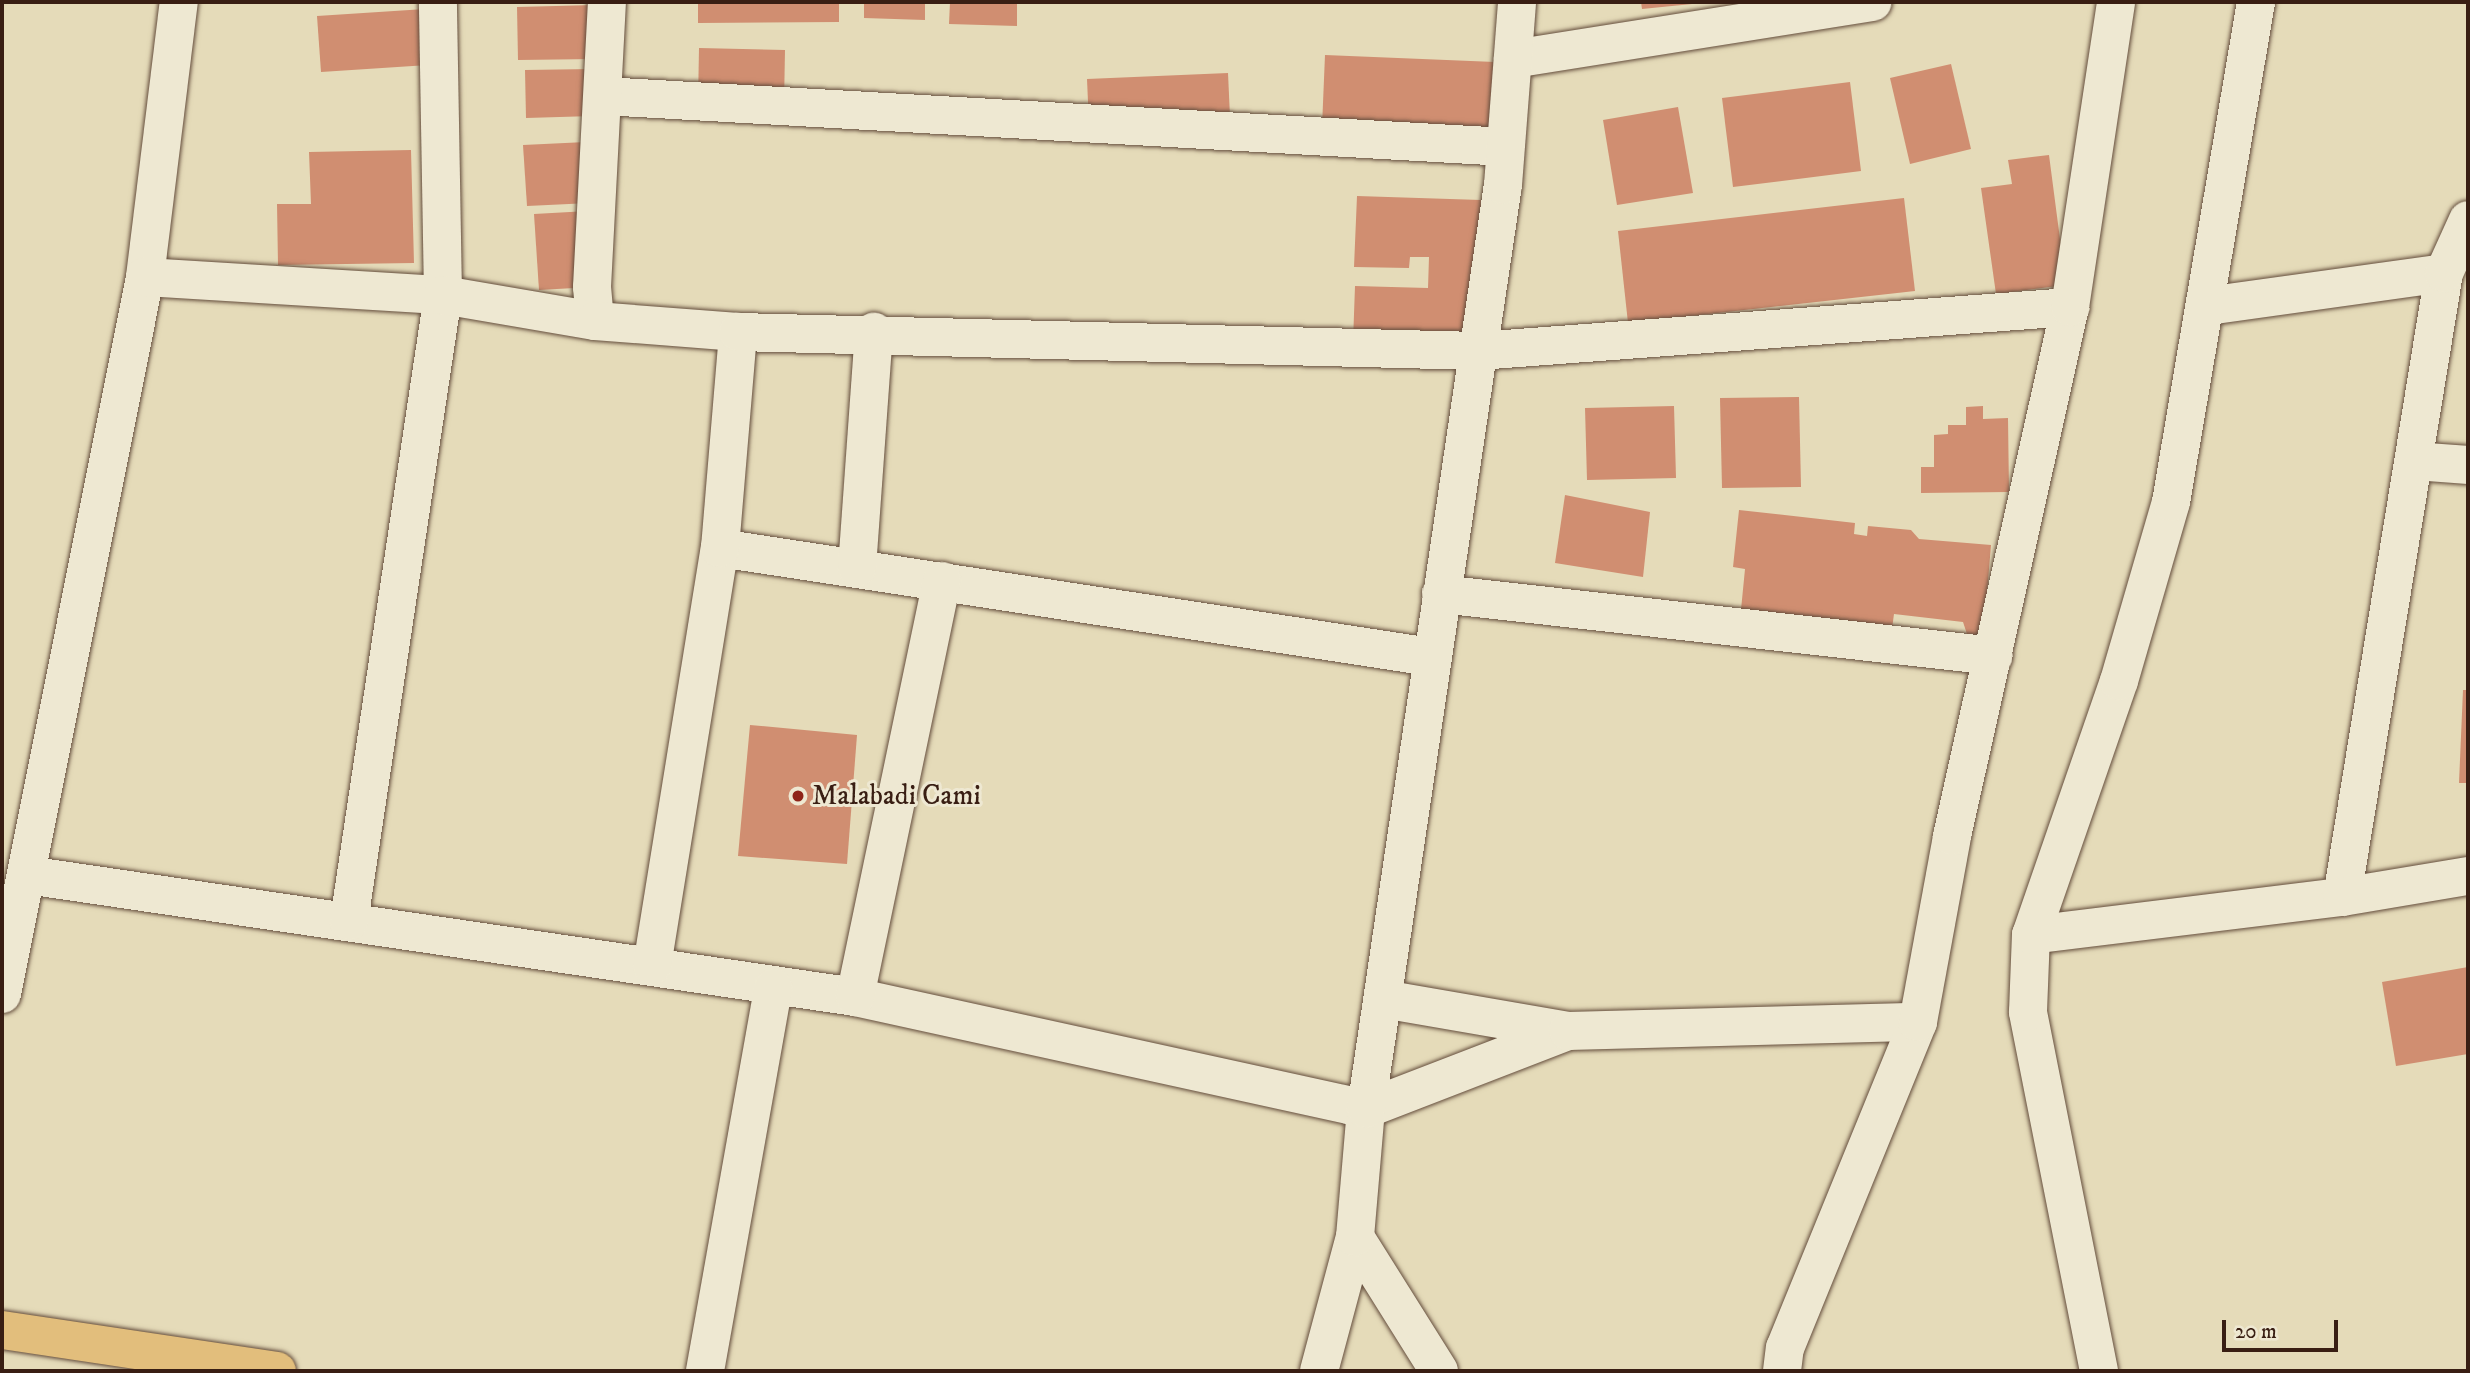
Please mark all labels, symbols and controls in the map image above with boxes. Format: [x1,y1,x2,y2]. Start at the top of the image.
place label: Malabadi Cami [812,779,981,813]
marker: Malabadi Cami [790,788,806,804]
scale bar [2225,1306,2340,1350]
text: 20 m [2235,1319,2277,1345]

